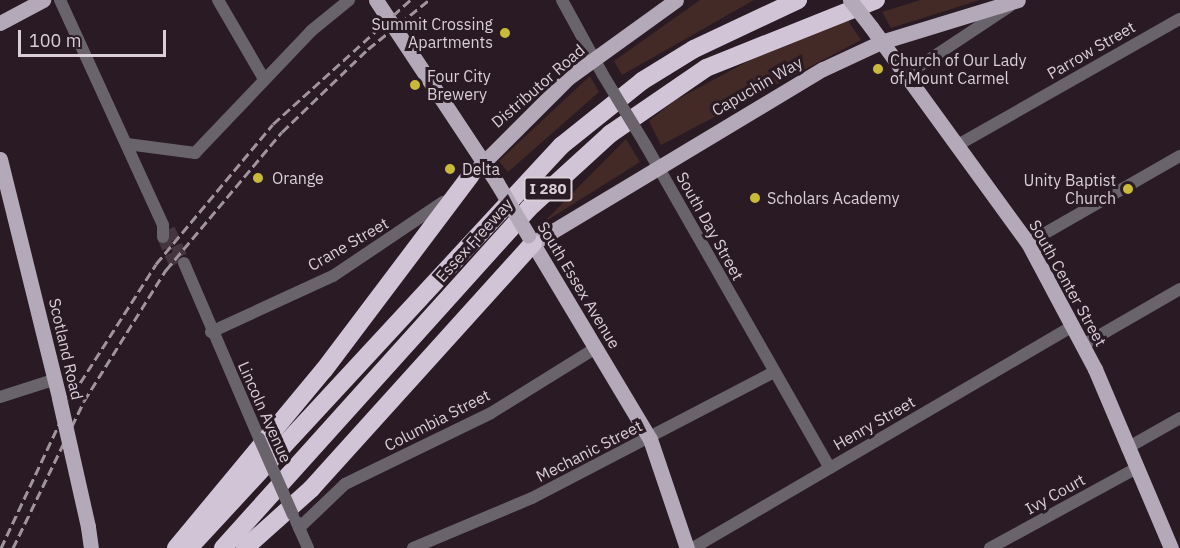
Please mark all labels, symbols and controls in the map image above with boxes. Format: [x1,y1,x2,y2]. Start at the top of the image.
place label: Summit Crossing Apartments [372,14,493,52]
street label: Parrow Street [1044,17,1138,83]
scale bar [21,18,170,56]
marker: Summit Crossing Apartments [498,26,512,40]
text: 100 m [29,29,81,52]
street label: Distributor Road [487,40,589,132]
place label: Church of Our Lady of Mount Carmel [890,50,1027,88]
street label: Capuchin Way [708,52,806,120]
marker: Church of Our Lady of Mount Carmel [871,62,885,76]
place label: Four City Brewery [427,66,491,104]
marker: Four City Brewery [408,78,422,92]
place label: Delta [462,159,500,179]
marker: Delta [443,162,457,176]
place label: Orange [272,168,324,188]
marker: Orange [249,169,267,187]
street label: South Day Street [672,169,748,283]
place label: Unity Baptist Church [1024,170,1116,208]
road number: I 280 [522,177,574,201]
marker: Unity Baptist Church [1121,182,1135,196]
place label: Scholars Academy [767,188,899,208]
marker: Scholars Academy [748,191,762,205]
street label: Essex Freeway [431,194,517,286]
street label: Crane Street [304,213,392,275]
street label: South Center Street [1025,216,1111,350]
street label: South Essex Avenue [534,218,624,352]
street label: Scotland Road [45,296,87,402]
street label: Lincoln Avenue [234,358,296,466]
street label: Columbia Street [381,385,493,455]
street label: Henry Street [830,392,918,454]
street label: Mechanic Street [533,416,645,486]
street label: Ivy Court [1022,470,1088,518]

